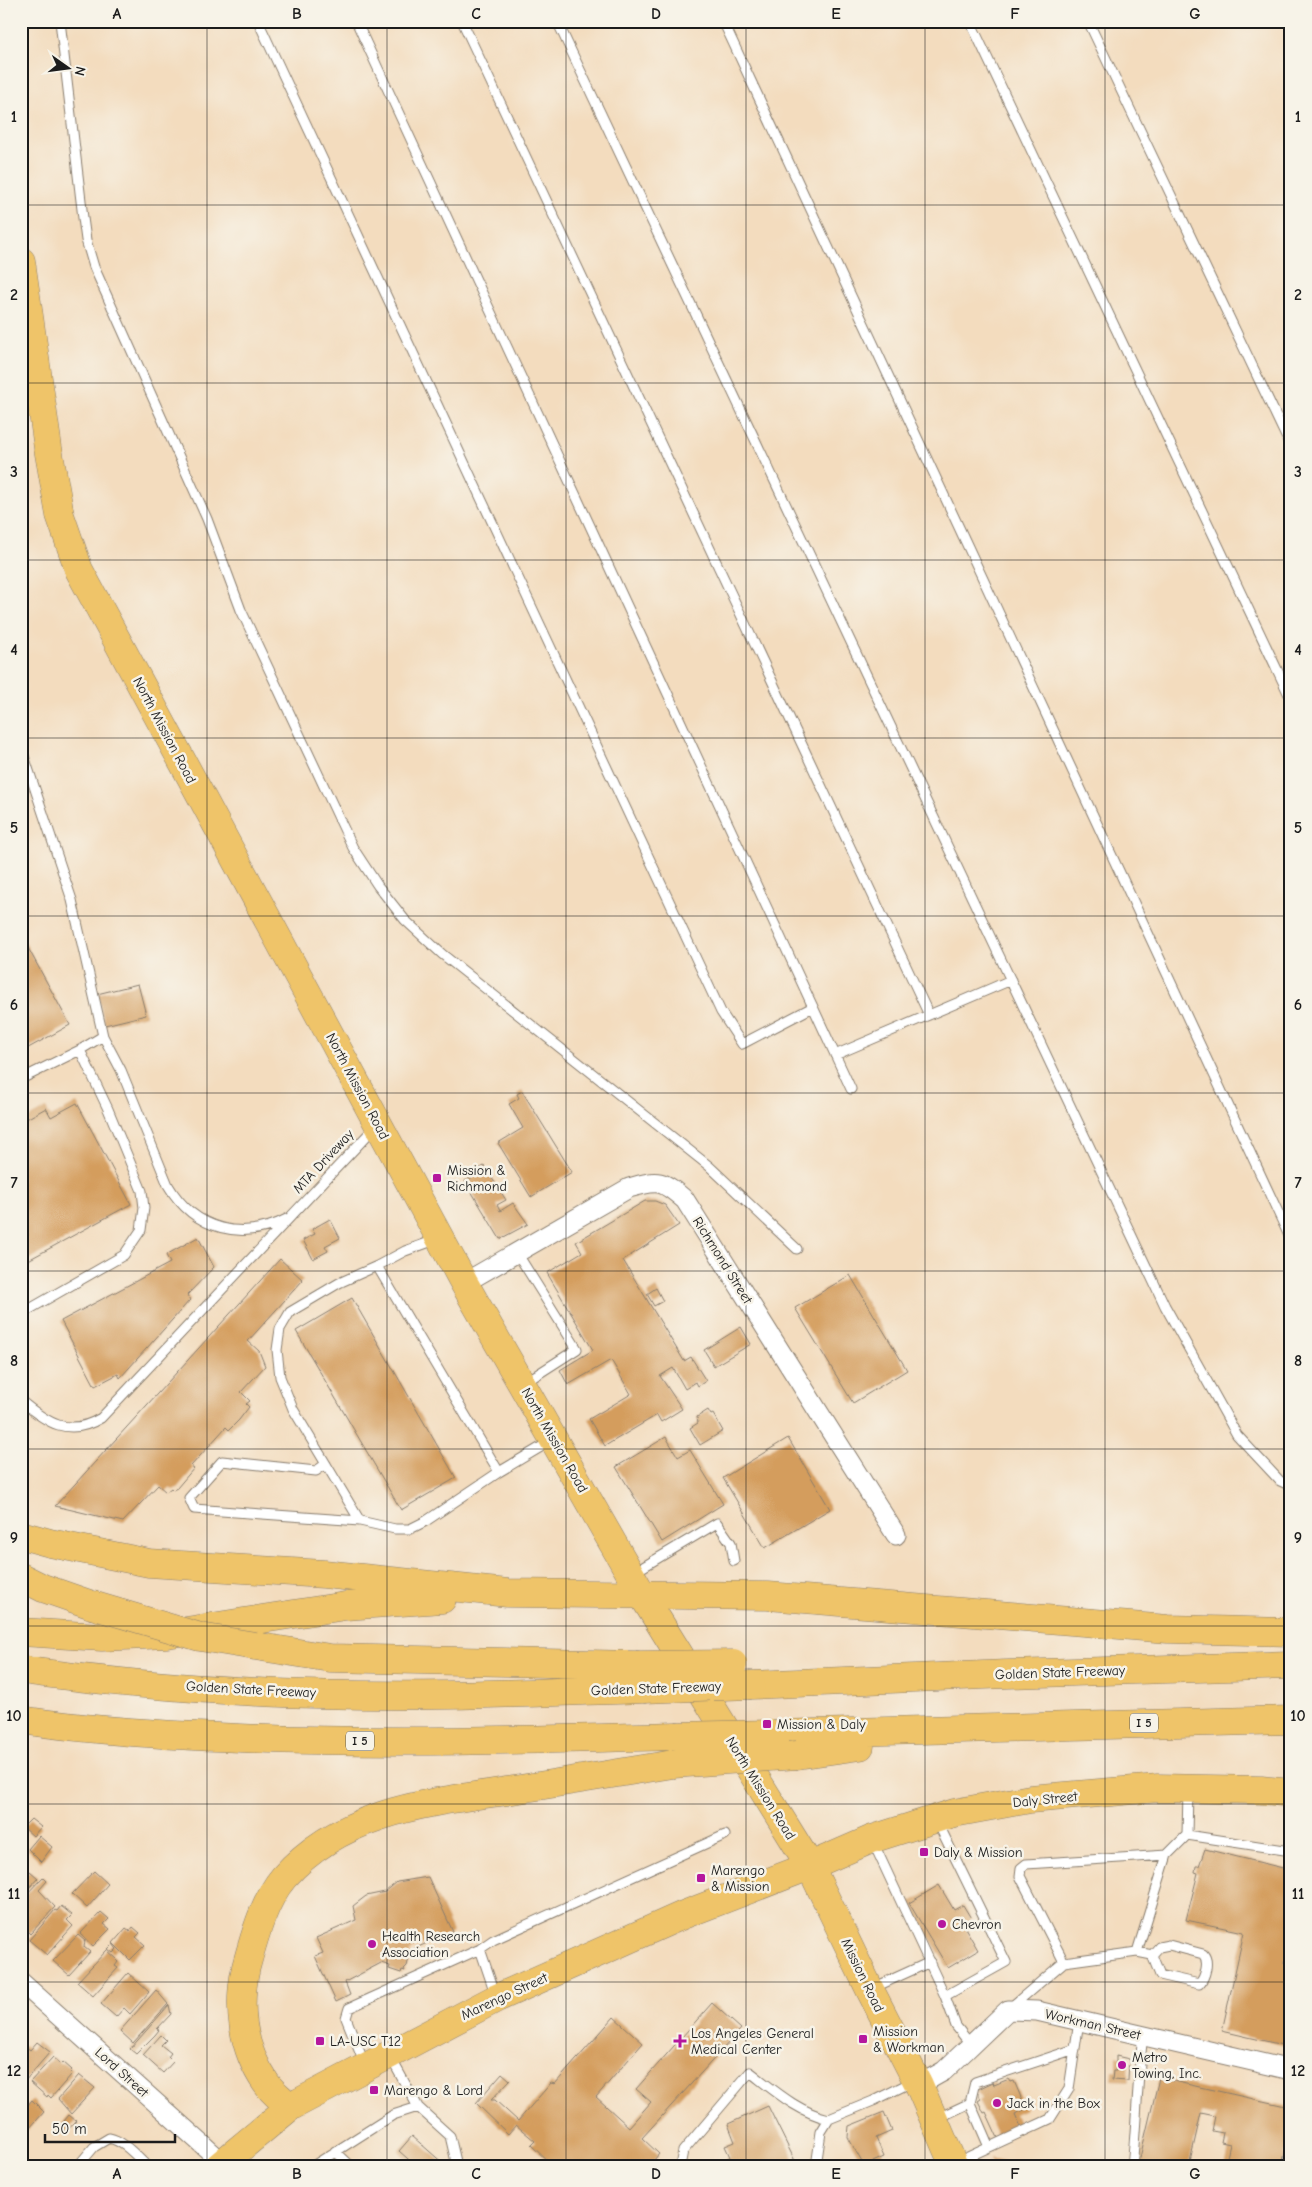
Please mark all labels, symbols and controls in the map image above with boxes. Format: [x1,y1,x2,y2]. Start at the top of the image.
text: A [113,5,122,23]
text: B [292,5,302,23]
text: C [471,5,481,23]
text: D [651,5,661,23]
text: E [831,5,841,23]
text: F [1010,5,1020,23]
text: G [1189,5,1201,23]
north arrow [42,42,92,92]
text: N [71,65,89,78]
text: 1 [11,108,17,126]
text: 1 [1295,108,1301,126]
text: 2 [10,286,18,304]
text: 2 [1294,286,1302,304]
text: 3 [10,463,18,481]
text: 3 [1294,463,1302,481]
text: 4 [10,641,18,659]
text: 4 [1294,641,1302,659]
street label: North Mission Road [129,674,200,786]
text: 5 [10,819,18,837]
text: 5 [1294,819,1302,837]
text: 6 [10,996,18,1014]
text: 6 [1294,996,1302,1014]
street label: North Mission Road [322,1030,393,1142]
street label: MTA Driveway [289,1125,358,1197]
place label: Mission & Richmond [447,1162,507,1195]
marker: Mission & Richmond [431,1172,443,1184]
text: 7 [10,1174,18,1192]
text: 7 [1294,1174,1302,1192]
street label: Richmond Street [689,1214,757,1308]
text: 8 [10,1352,18,1370]
text: 8 [1294,1352,1302,1370]
street label: North Mission Road [518,1385,591,1496]
text: 9 [10,1529,18,1547]
text: 9 [1294,1529,1302,1547]
street label: Golden State Freeway [995,1662,1126,1683]
street label: Golden State Freeway [186,1678,317,1701]
street label: Golden State Freeway [591,1678,722,1699]
text: 10 [6,1707,22,1725]
text: 10 [1290,1707,1306,1725]
road number: I 5 [1130,1714,1158,1732]
place label: Mission & Daly [777,1716,866,1733]
marker: Mission & Daly [761,1718,773,1730]
road number: I 5 [346,1732,374,1750]
street label: North Mission Road [722,1734,799,1843]
street label: Daly Street [1012,1788,1079,1811]
place label: Daly & Mission [934,1844,1023,1861]
marker: Daly & Mission [918,1846,930,1858]
place label: Marengo & Mission [711,1862,770,1895]
marker: Marengo & Mission [695,1872,707,1884]
text: 11 [8,1885,20,1903]
text: 11 [1292,1885,1304,1903]
place label: Chevron [952,1916,1001,1933]
marker: Chevron [936,1918,948,1930]
place label: Health Research Association [382,1928,480,1961]
street label: Mission Road [837,1936,888,2015]
marker: Health Research Association [366,1938,378,1950]
street label: Marengo Street [458,1969,551,2024]
street label: Workman Street [1043,2005,1143,2044]
place label: Mission & Workman [873,2023,945,2056]
place label: Los Angeles General Medical Center [691,2025,814,2058]
place label: LA-USC T12 [330,2033,401,2050]
marker: Mission & Workman [857,2033,869,2045]
marker: Los Angeles General Medical Center [673,2034,687,2048]
marker: LA-USC T12 [314,2035,326,2047]
street label: Lord Street [91,2044,153,2102]
place label: Metro Towing, Inc. [1132,2049,1201,2082]
marker: Metro Towing, Inc. [1116,2059,1128,2071]
text: 12 [7,2062,21,2080]
text: 12 [1291,2062,1305,2080]
place label: Marengo & Lord [384,2082,483,2099]
marker: Marengo & Lord [368,2084,380,2096]
place label: Jack in the Box [1007,2095,1100,2112]
marker: Jack in the Box [991,2097,1003,2109]
scale bar [45,2112,175,2144]
text: 50 m [52,2120,87,2138]
text: A [113,2165,122,2183]
text: B [292,2165,302,2183]
text: C [471,2165,481,2183]
text: D [651,2165,661,2183]
text: E [831,2165,841,2183]
text: F [1010,2165,1020,2183]
text: G [1189,2165,1201,2183]

